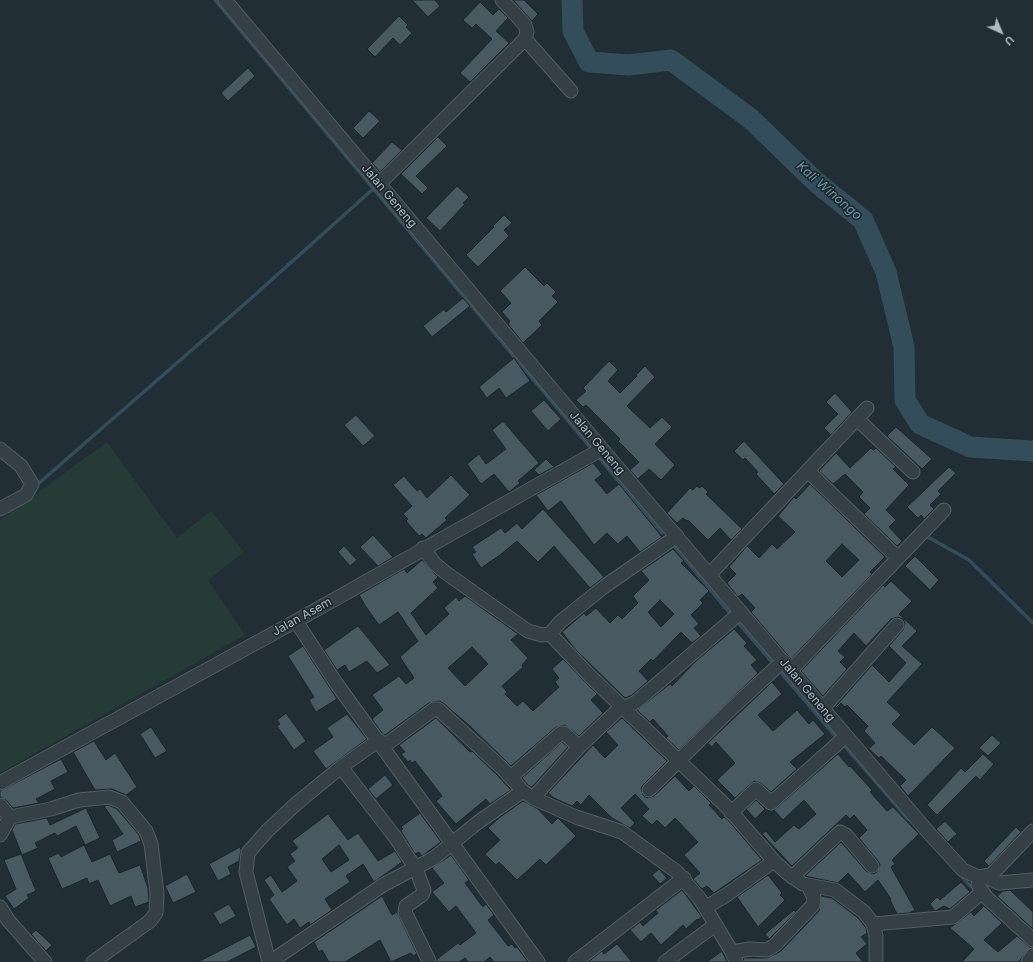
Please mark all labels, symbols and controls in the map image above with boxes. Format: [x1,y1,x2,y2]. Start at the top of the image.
north arrow [981,12,1021,52]
text: U [1002,33,1017,48]
water label: Kali Winongo [793,159,865,223]
street label: Jalan Geneng [358,161,420,231]
street label: Jalan Geneng [566,408,628,478]
street label: Jalan Asem [270,595,334,639]
street label: Jalan Geneng [776,655,838,725]

